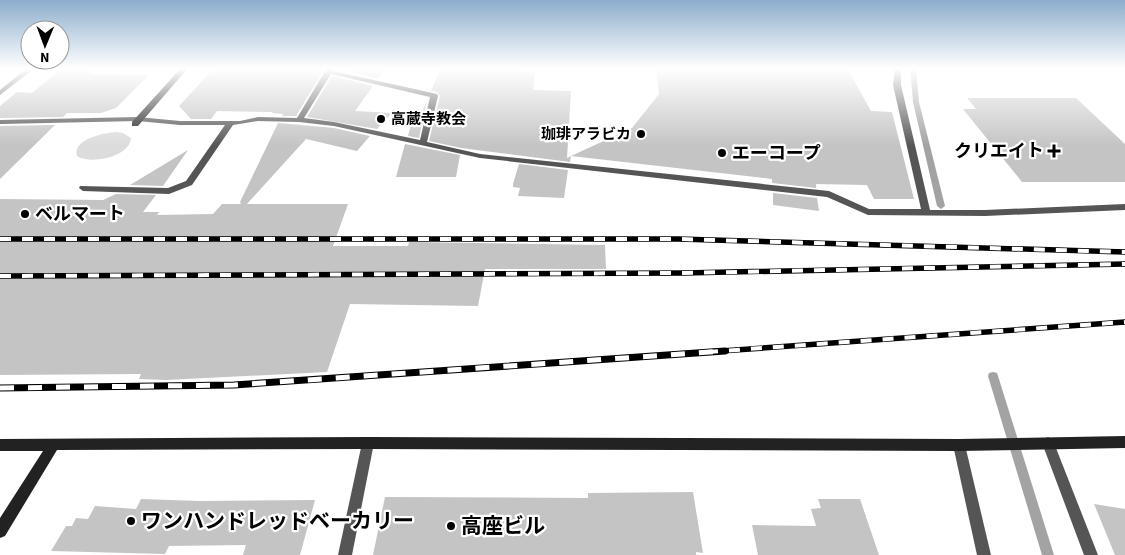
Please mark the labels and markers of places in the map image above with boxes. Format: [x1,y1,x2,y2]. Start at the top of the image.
place label: 高蔵寺教会 [391,109,466,130]
marker: 高蔵寺教会 [375,113,387,125]
place label: 珈琲アラビカ [541,124,631,145]
marker: 珈琲アラビカ [635,128,647,140]
place label: クリエイト [954,139,1044,164]
place label: エーコープ [732,141,821,166]
marker: クリエイト [1048,145,1060,157]
marker: エーコープ [716,147,728,159]
place label: ベルマート [35,202,125,227]
marker: ベルマート [19,208,31,220]
place label: ワンハンドレッドベーカリー [141,506,414,536]
place label: 高座ビル [461,511,545,541]
marker: ワンハンドレッドベーカリー [125,515,137,527]
marker: 高座ビル [445,520,457,532]

